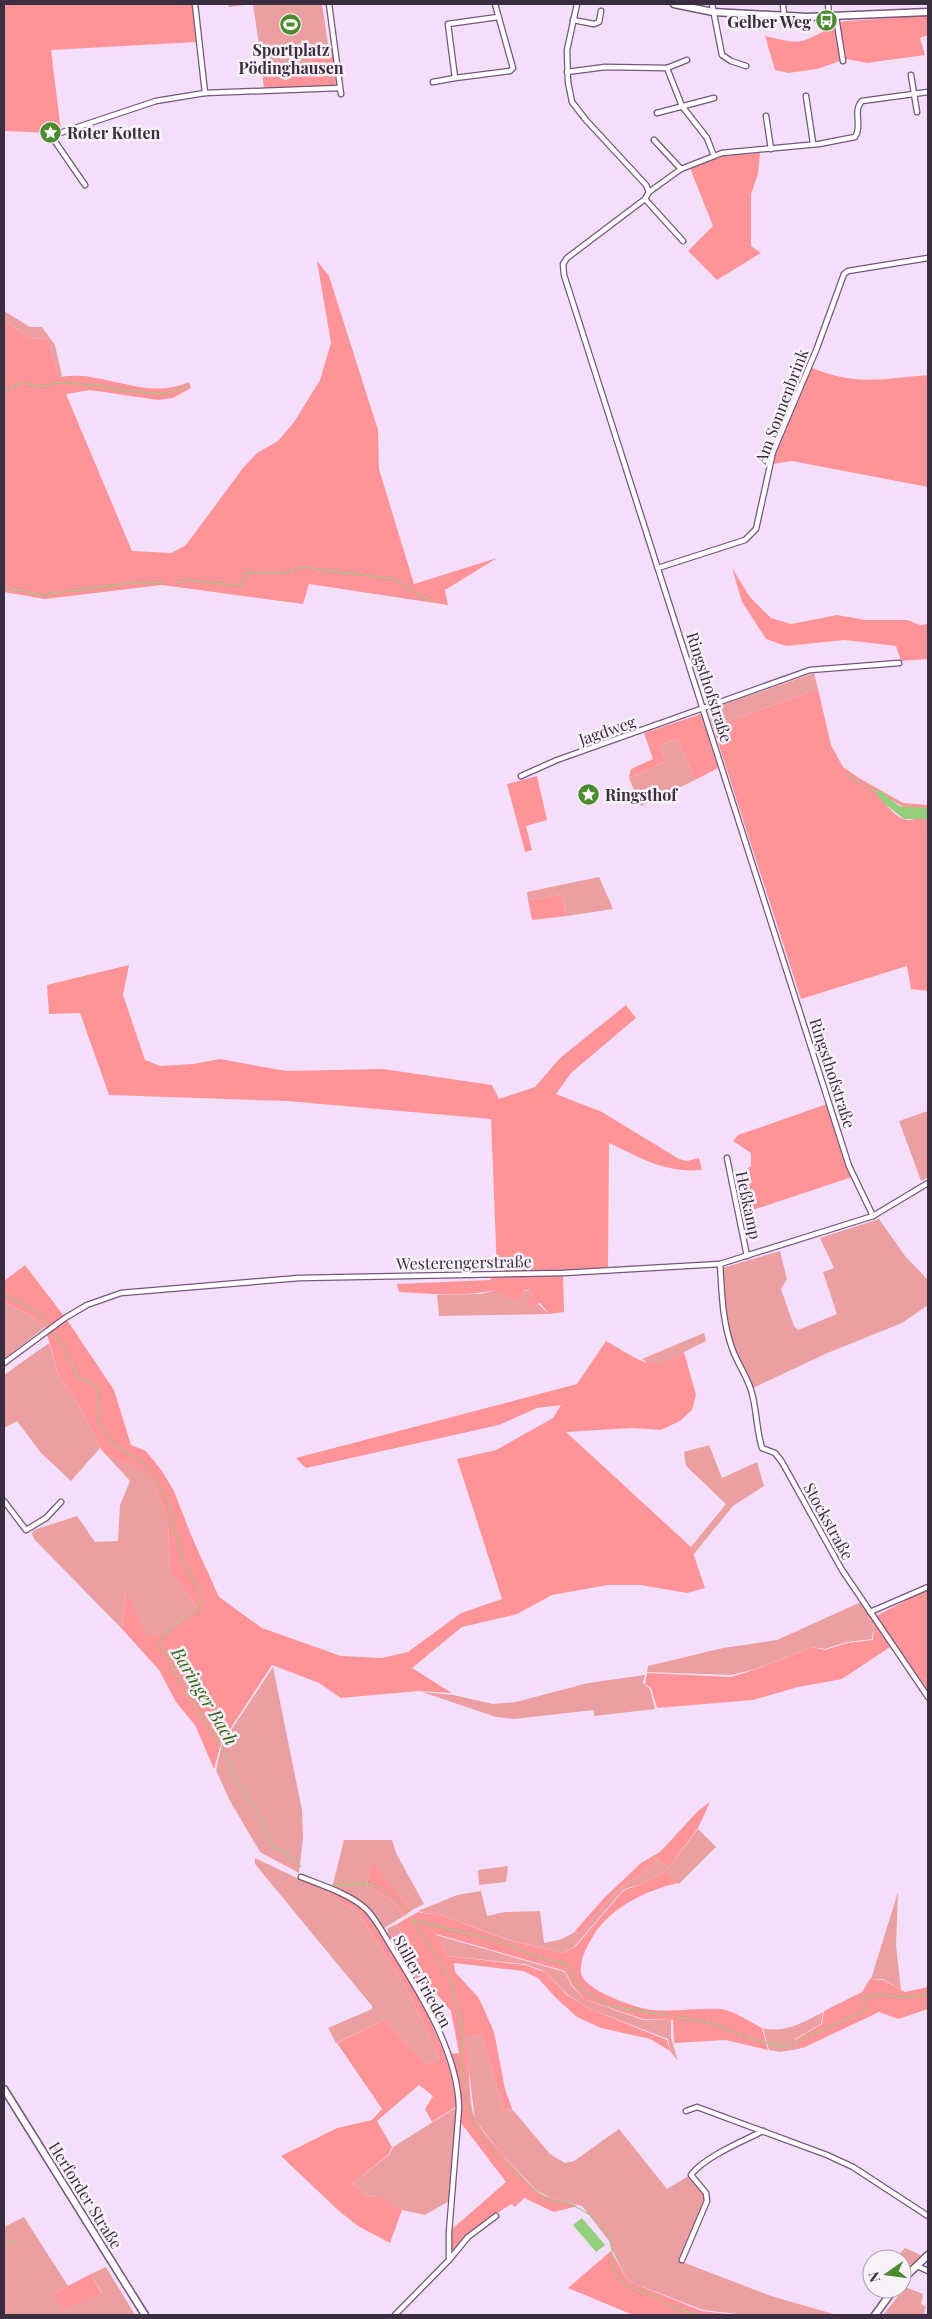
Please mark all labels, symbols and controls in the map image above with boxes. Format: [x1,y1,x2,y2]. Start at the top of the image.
bus stop icon: Gelber Weg [815,9,839,33]
place label: Gelber Weg [727,11,811,32]
sports icon: Sportplatz Pödinghausen [279,13,303,37]
place label: Sportplatz Pödinghausen [238,39,344,78]
place icon: Roter Kotten [39,120,63,144]
place label: Roter Kotten [67,122,160,143]
street label: Am Sonnenbrink [749,345,813,467]
street label: Ringsthofstraße [682,629,738,745]
street label: Jagdweg [575,710,639,750]
place icon: Ringsthof [577,782,601,806]
place label: Ringsthof [605,784,678,805]
street label: Ringsthofstraße [805,1015,861,1131]
street label: Heßkamp [732,1169,766,1241]
street label: Westerengerstraße [395,1250,532,1274]
street label: Stockstraße [799,1479,859,1563]
water label: Baringer Bach [166,1642,244,1750]
street label: Stiller Frieden [389,1931,457,2031]
street label: Herforder Straße [45,2137,127,2253]
north arrow [862,2249,912,2299]
text: N [863,2270,884,2284]

